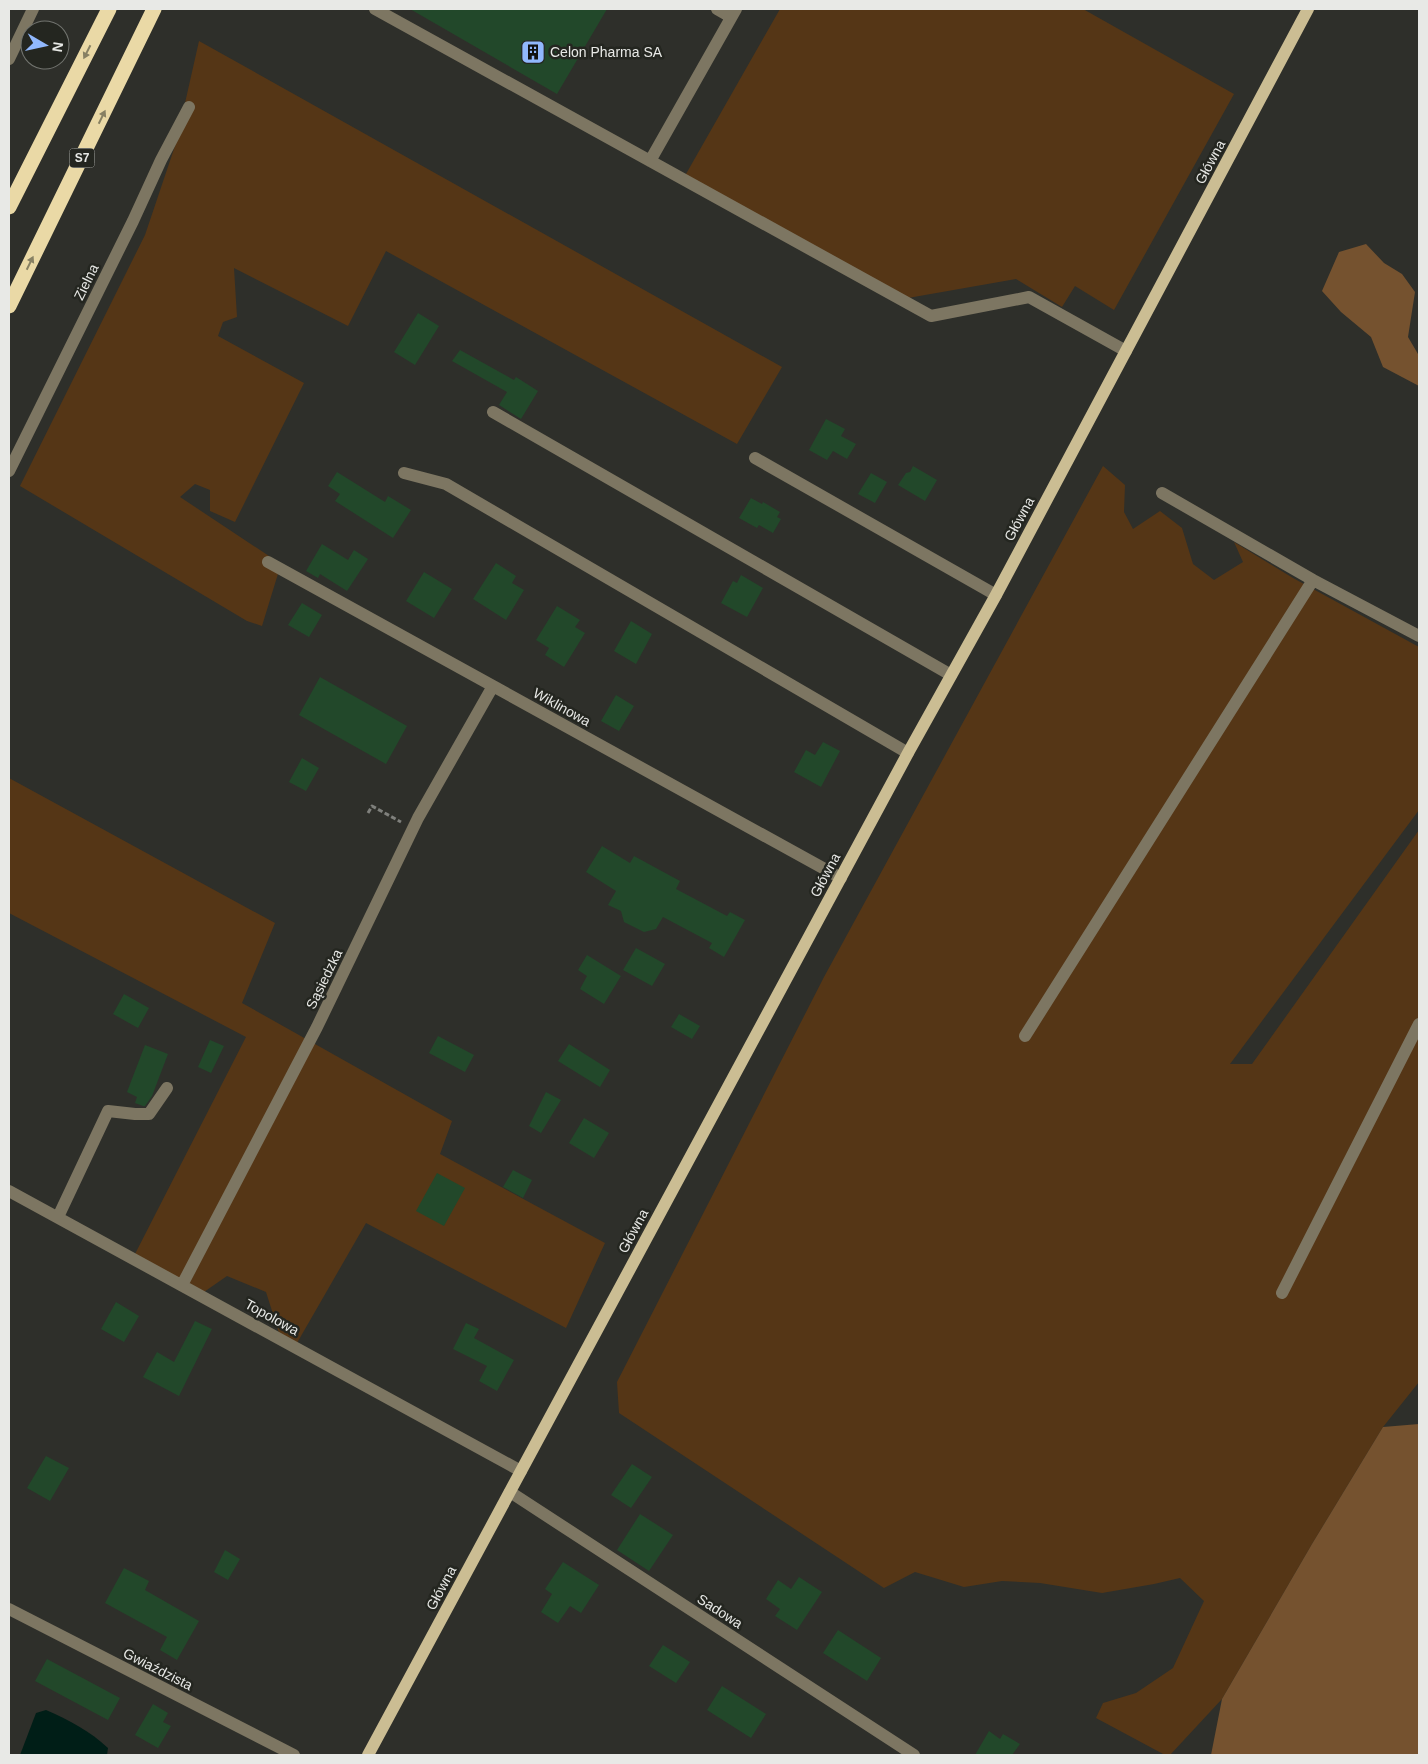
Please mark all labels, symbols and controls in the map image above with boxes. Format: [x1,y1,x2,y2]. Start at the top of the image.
north arrow [20,20,70,70]
building icon: Celon Pharma SA [520,39,546,65]
text: N [49,41,67,53]
place label: Celon Pharma SA [550,44,663,60]
one-way arrow [83,45,91,59]
one-way arrow [98,110,106,124]
street label: Główna [1192,137,1228,187]
road number: S7 [70,148,94,168]
one-way arrow [26,255,35,270]
street label: Zielna [70,261,102,303]
street label: Główna [1001,494,1037,544]
street label: Wiklinowa [531,685,594,729]
street label: Główna [807,850,843,900]
street label: Sąsiedzka [303,946,345,1012]
street label: Główna [615,1206,651,1256]
street label: Topolowa [242,1296,302,1338]
street label: Główna [423,1563,459,1613]
street label: Sadowa [694,1591,746,1632]
street label: Gwiaździsta [121,1645,195,1693]

